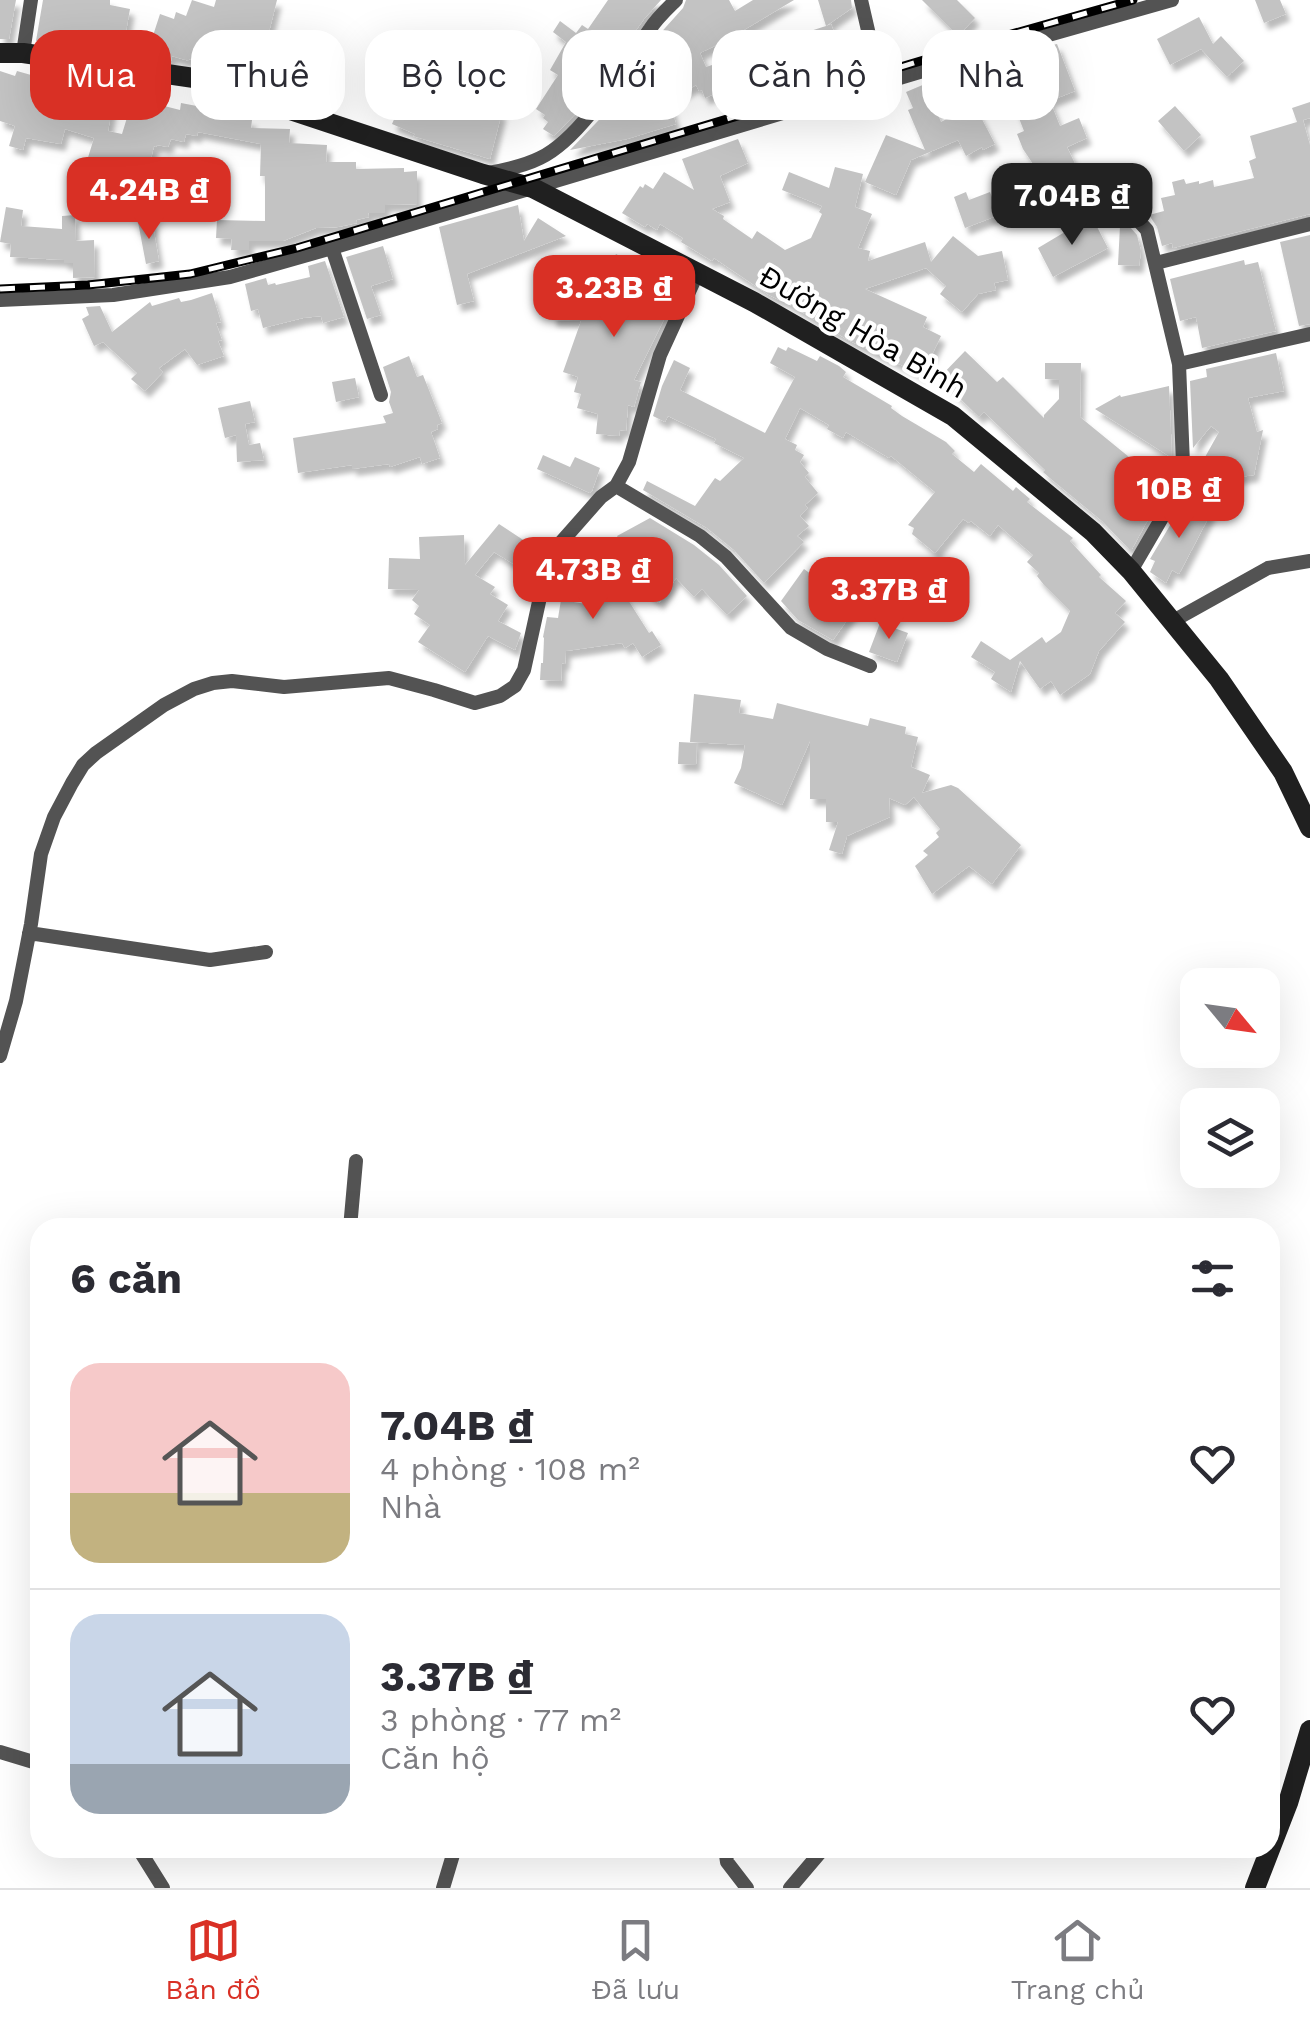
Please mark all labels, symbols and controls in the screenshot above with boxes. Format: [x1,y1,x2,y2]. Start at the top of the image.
chip: Mua [30,30,171,120]
chip: Thuê [191,30,345,120]
chip: Bộ lọc [365,30,542,120]
chip: Mới [562,30,692,120]
chip: Căn hộ [712,30,902,120]
chip: Nhà [922,30,1059,120]
pin: 4.24B ₫ [57,157,241,242]
pin: 7.04B ₫ [980,163,1164,248]
text: 4.24B ₫ [89,170,209,208]
text: 7.04B ₫ [1013,176,1131,214]
pin: 3.23B ₫ [522,255,706,340]
street label: Đường Hòa Bình [753,258,973,405]
text: 3.23B ₫ [555,268,673,306]
pin: 10B ₫ [1109,456,1249,541]
text: 10B ₫ [1136,469,1222,507]
pin: 4.73B ₫ [501,537,685,622]
text: 4.73B ₫ [535,550,651,588]
pin: 3.37B ₫ [797,557,981,642]
text: 3.37B ₫ [830,570,948,608]
north arrow [1180,968,1280,1068]
map controls [1180,968,1280,1188]
button: layers [1180,1088,1280,1188]
icon: filters [1185,1251,1240,1306]
text: 6 căn [70,1254,182,1303]
text: 7.04B ₫ [380,1401,534,1450]
icon: home [150,1403,270,1523]
icon: heart [1185,1436,1240,1491]
text: 4 phòng · 108 m² [380,1450,640,1488]
text: Nhà [380,1488,441,1526]
text: 3.37B ₫ [380,1652,534,1701]
icon: home [150,1654,270,1774]
icon: heart [1185,1687,1240,1742]
text: 3 phòng · 77 m² [380,1701,621,1739]
text: Căn hộ [380,1739,490,1777]
tab: Bản đồ [165,1913,261,2006]
tab: Đã lưu [591,1913,680,2006]
tab: Trang chủ [1011,1913,1145,2006]

